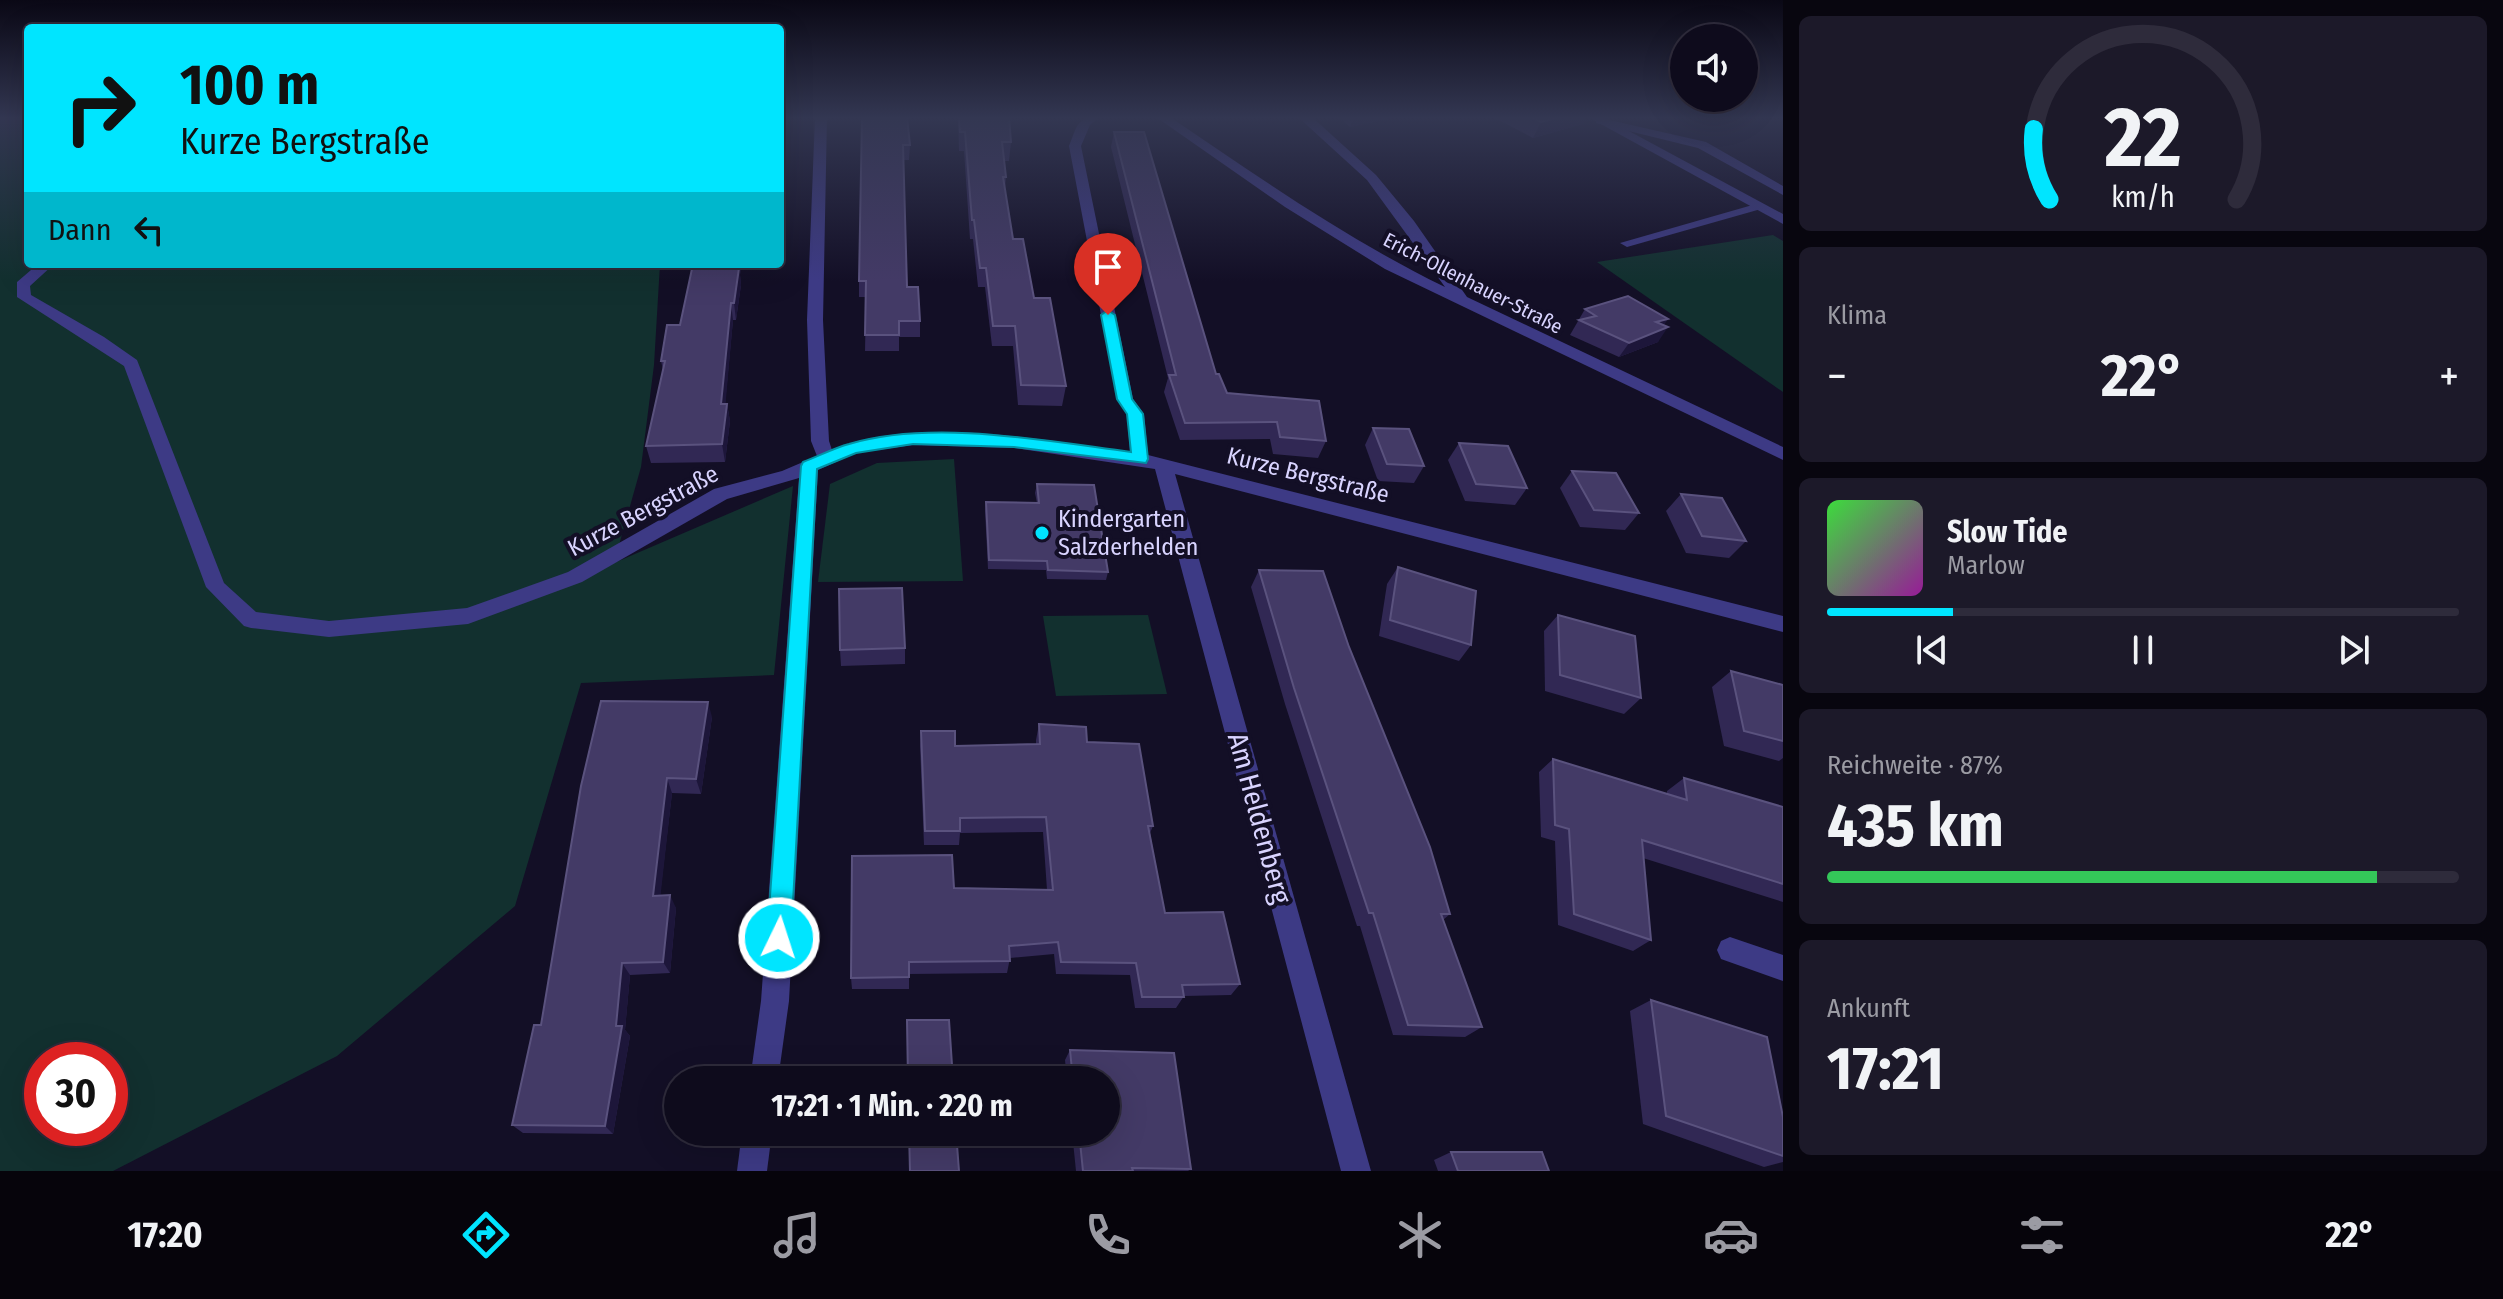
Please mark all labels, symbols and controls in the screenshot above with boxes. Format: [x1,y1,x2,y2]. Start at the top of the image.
map controls [1670,24,1758,112]
button: sound [1670,24,1758,112]
text: 100 m [180,52,319,119]
icon: right [48,56,152,160]
text: 22 [2103,87,2182,187]
text: Kurze Bergstraße [180,120,429,164]
text: km/h [2111,180,2175,215]
icon: left [127,208,171,252]
text: Dann [48,212,111,248]
street label: Erich-Ollenhauer-Straße [1379,227,1567,339]
pin [1074,233,1142,315]
icon: arrive [1086,245,1130,289]
text: Klima [1827,300,1887,331]
text: 22° [2101,340,2185,412]
text: − [1827,350,1847,403]
text: + [2439,350,2459,403]
street label: Kurze Bergstraße [1224,441,1392,509]
street label: Kurze Bergstraße [563,460,723,562]
place label: Kindergarten Salzderhelden [1058,505,1199,561]
text: Slow Tide [1947,514,2068,550]
marker: Kindergarten Salzderhelden [1033,524,1051,542]
text: Marlow [1947,550,2025,581]
icon: previous [1910,628,1954,672]
icon: pause [2121,628,2165,672]
icon: next [2332,628,2376,672]
street label: Am Heldenberg [1221,729,1298,908]
text: Reichweite · 87% [1827,750,2003,781]
text: 435 km [1827,790,2004,862]
position arrow [737,896,821,980]
text: Ankunft [1827,993,1910,1024]
text: 17:21 [1827,1033,1944,1105]
speed limit sign: 30 [24,1042,128,1146]
text: 17:21 · 1 Min. · 220 m [771,1088,1013,1124]
icon: directions [458,1207,514,1263]
icon: music [769,1207,825,1263]
icon: phone [1080,1207,1136,1263]
icon: climate [1392,1207,1448,1263]
icon: car [1703,1207,1759,1263]
icon: filters [2014,1207,2070,1263]
text: 17:20 [128,1213,203,1257]
text: 22° [2325,1213,2375,1257]

